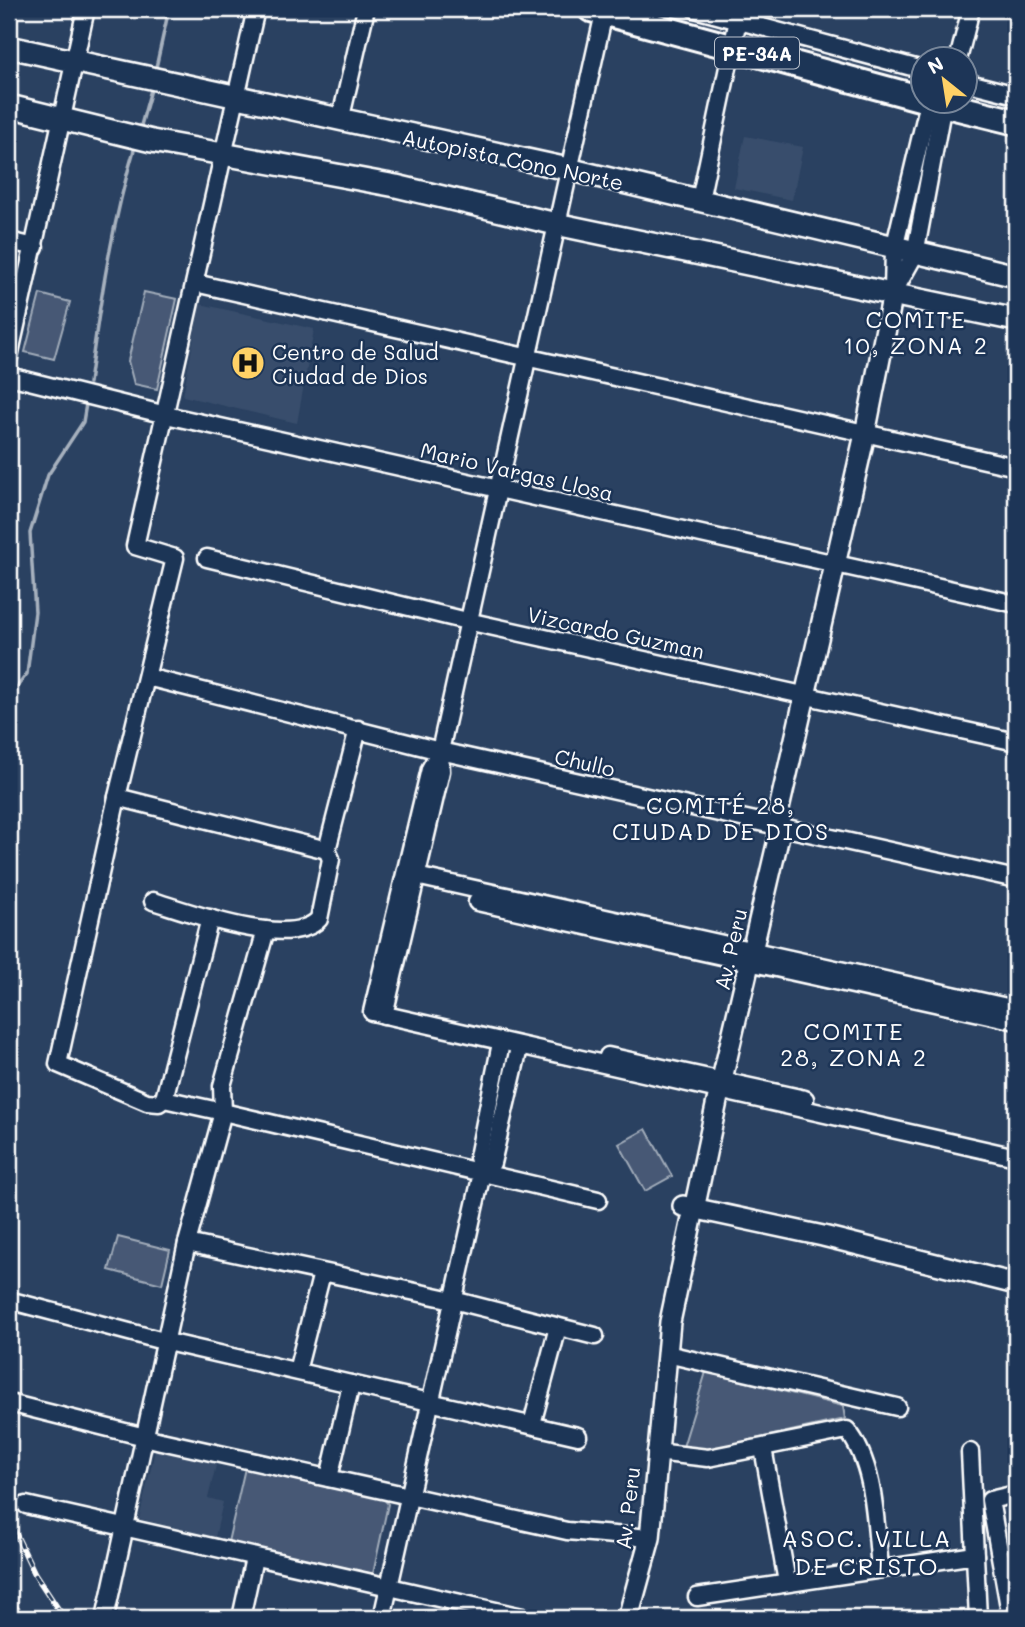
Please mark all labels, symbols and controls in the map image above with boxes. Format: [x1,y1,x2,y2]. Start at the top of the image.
road number: PE-34A [715,38,799,68]
north arrow [909,46,979,116]
text: N [923,50,948,79]
street label: Autopista Cono Norte [400,122,626,196]
district label: COMITE 10, ZONA 2 [843,304,989,360]
place label: Centro de Salud Ciudad de Dios [272,338,439,389]
hospital icon: Centro de Salud Ciudad de Dios [229,344,267,382]
street label: Mario Vargas Llosa [418,436,616,506]
street label: Vizcardo Guzman [525,600,707,664]
street label: Chullo [552,742,618,782]
district label: COMITÉ 28, CIUDAD DE DIOS [612,790,830,846]
street label: Av. Peru [708,905,752,993]
district label: COMITE 28, ZONA 2 [780,1016,928,1072]
street label: Av. Peru [609,1465,645,1551]
district label: ASOC. VILLA DE CRISTO [782,1522,952,1581]

